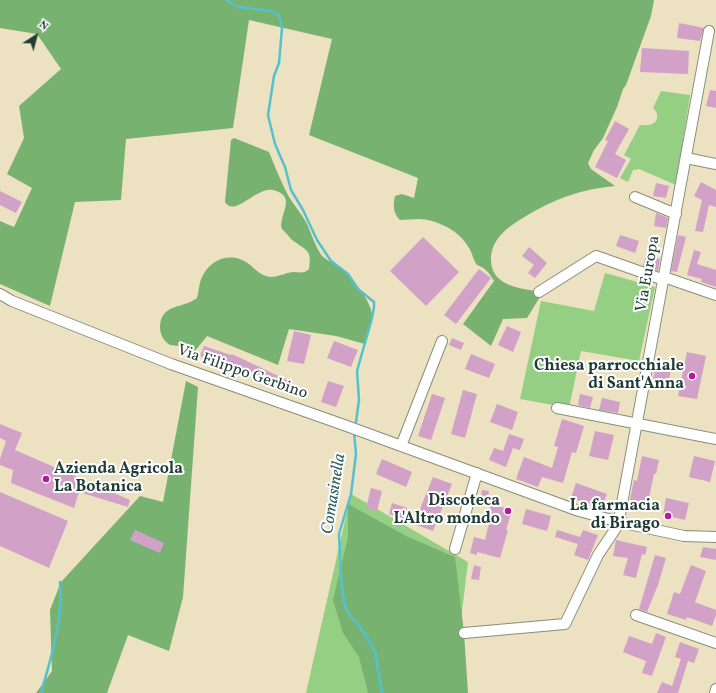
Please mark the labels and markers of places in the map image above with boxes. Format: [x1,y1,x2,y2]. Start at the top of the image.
place label: Chiesa parrocchiale di Sant'Anna [534,357,684,395]
marker: Chiesa parrocchiale di Sant'Anna [687,371,697,381]
place label: Azienda Agricola La Botanica [54,460,183,498]
marker: Azienda Agricola La Botanica [41,474,51,484]
place label: Discoteca L'Altro mondo [394,492,500,530]
place label: La farmacia di Birago [570,497,660,535]
marker: Discoteca L'Altro mondo [503,506,513,516]
marker: La farmacia di Birago [663,511,673,521]

